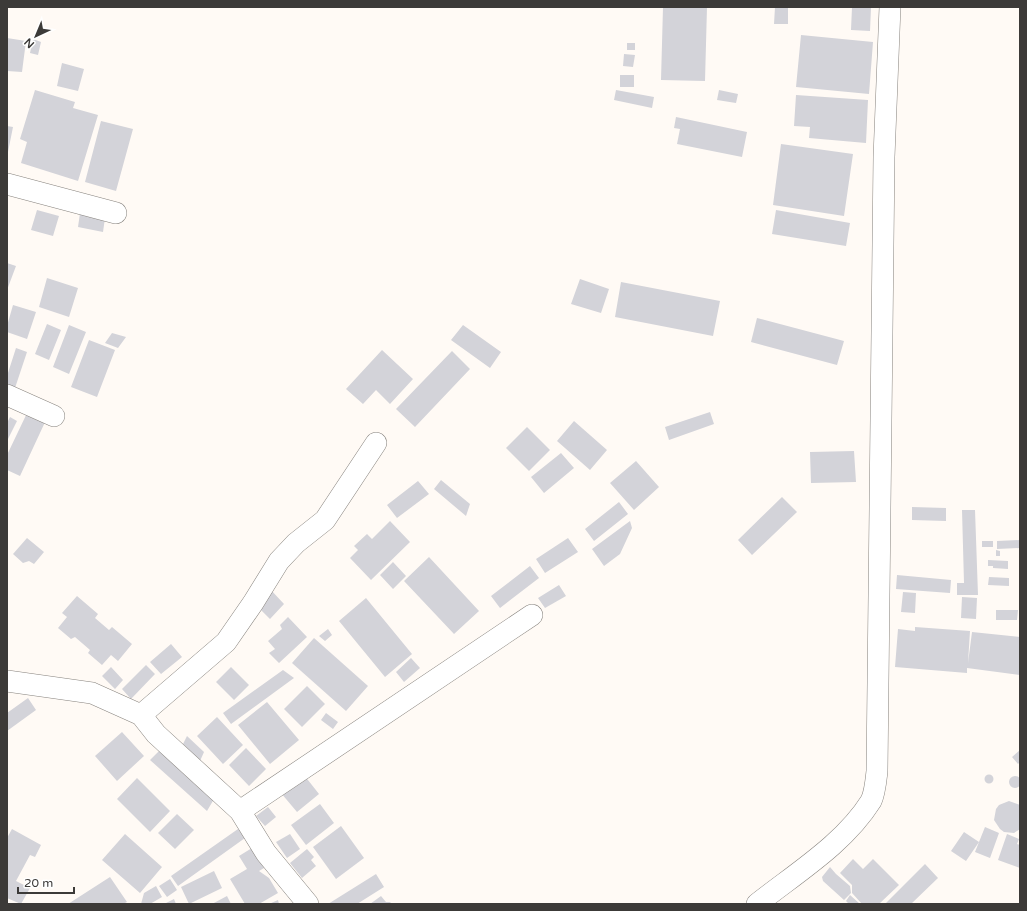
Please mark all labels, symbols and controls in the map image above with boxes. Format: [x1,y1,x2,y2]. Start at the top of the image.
north arrow [16,16,56,56]
text: N [22,35,37,51]
scale bar [18,869,74,895]
text: 20 m [24,876,53,890]

